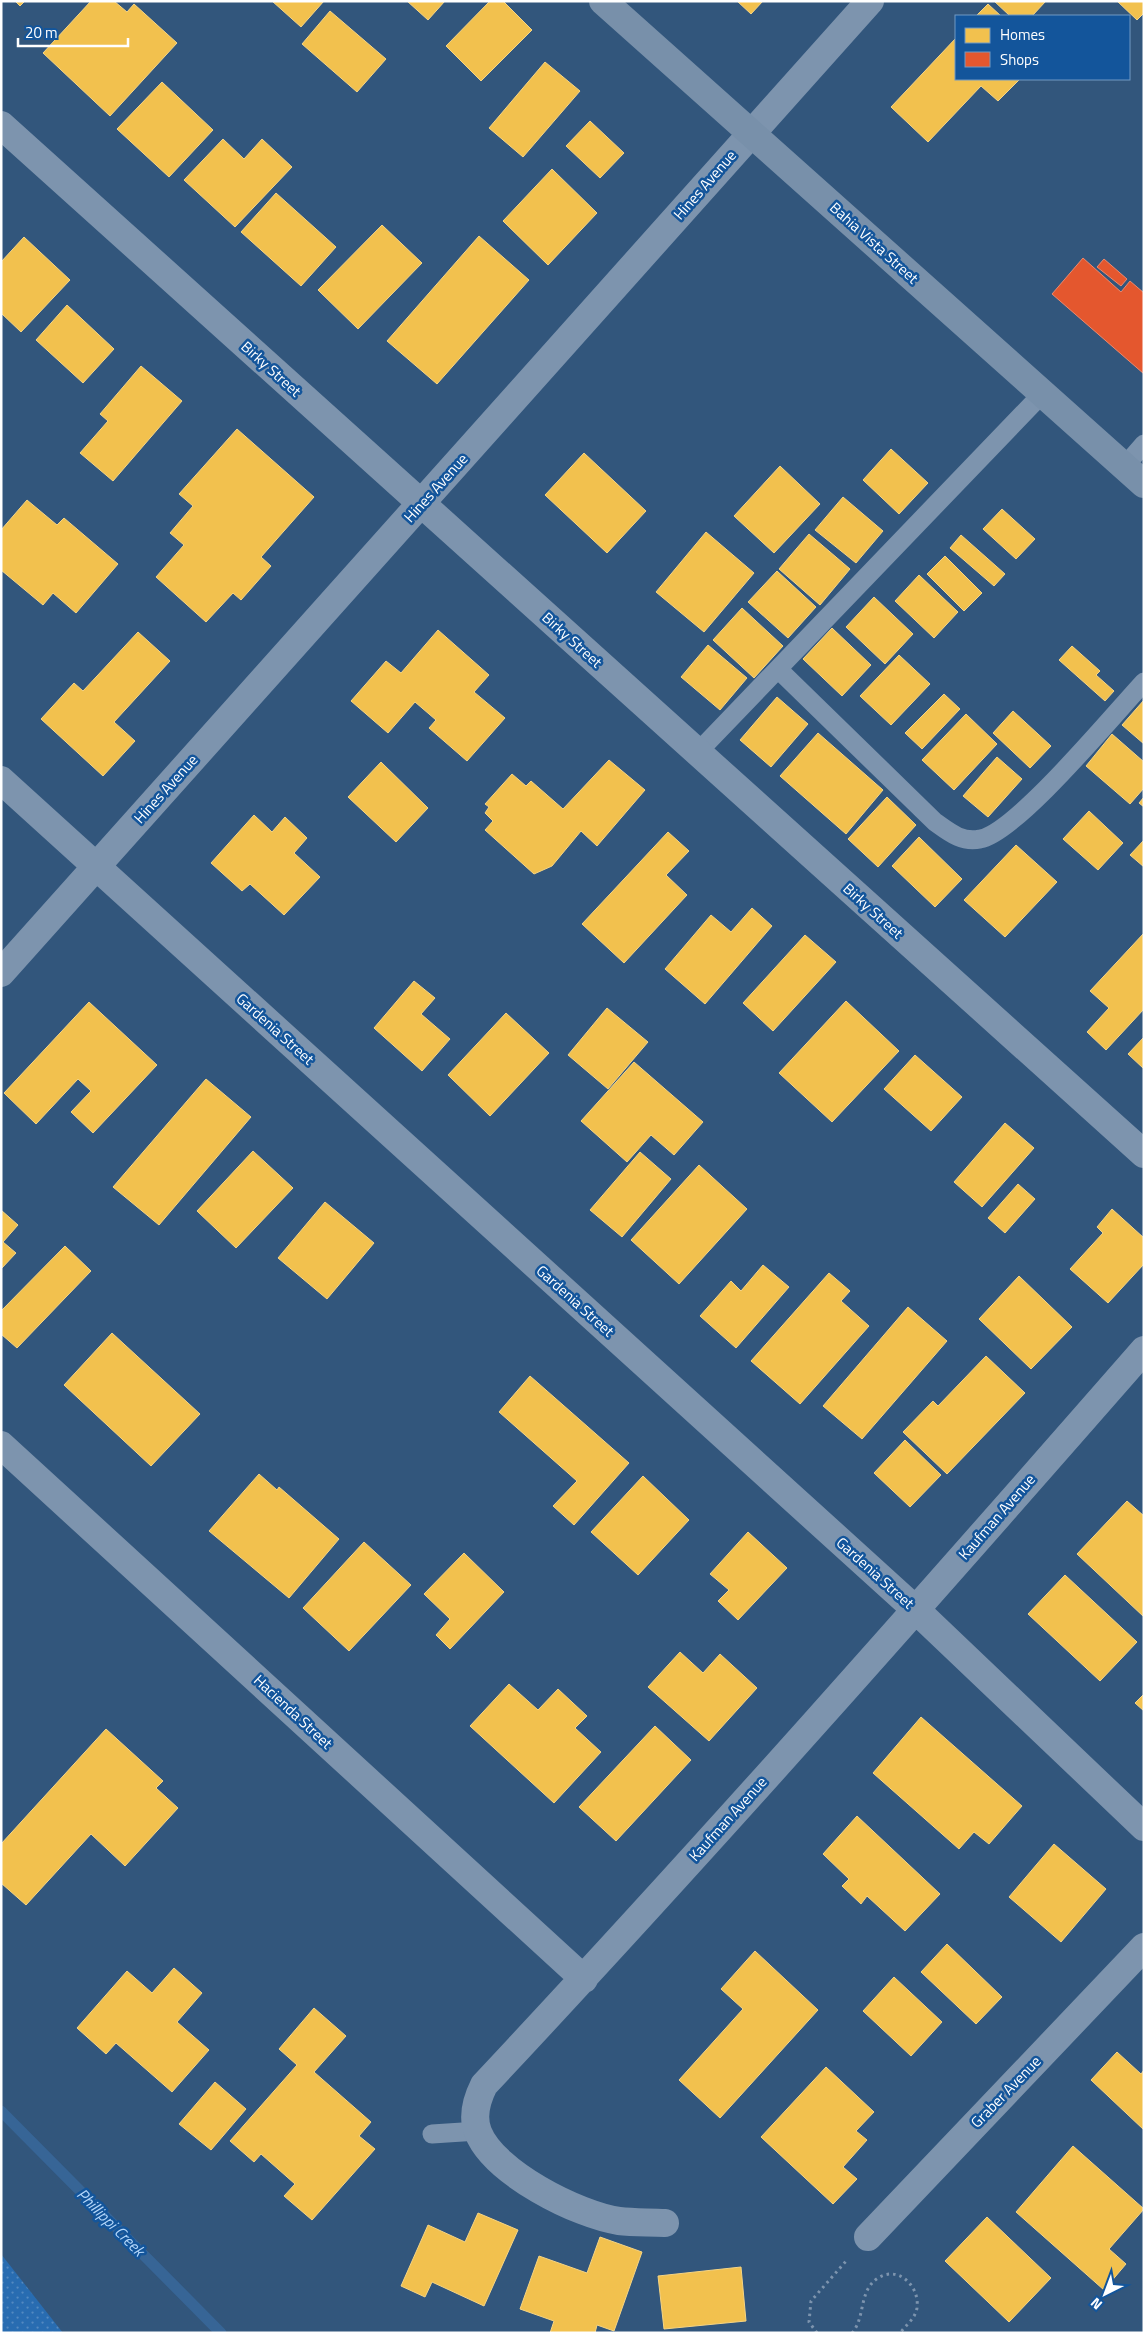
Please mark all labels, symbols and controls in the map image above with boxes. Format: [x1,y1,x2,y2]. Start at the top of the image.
scale bar [18,15,128,47]
legend [955,15,1130,80]
text: 20 m [25,21,58,44]
text: Homes [1000,23,1045,46]
text: Shops [1000,48,1039,71]
street label: Hines Avenue [668,145,742,225]
street label: Bahia Vista Street [825,196,924,289]
street label: Birky Street [236,335,307,402]
street label: Hines Avenue [398,448,473,527]
street label: Birky Street [537,606,608,673]
street label: Hines Avenue [128,749,203,828]
street label: Birky Street [838,877,909,944]
street label: Gardenia Street [231,987,320,1070]
street label: Gardenia Street [531,1259,620,1342]
street label: Kaufman Avenue [953,1469,1041,1565]
street label: Gardenia Street [831,1531,920,1614]
street label: Hacienda Street [249,1669,338,1755]
street label: Kaufman Avenue [683,1771,772,1866]
street label: Graber Avenue [965,2050,1046,2133]
water label: Phillippi Creek [71,2182,152,2263]
north arrow [1080,2269,1130,2319]
text: N [1085,2293,1107,2315]

